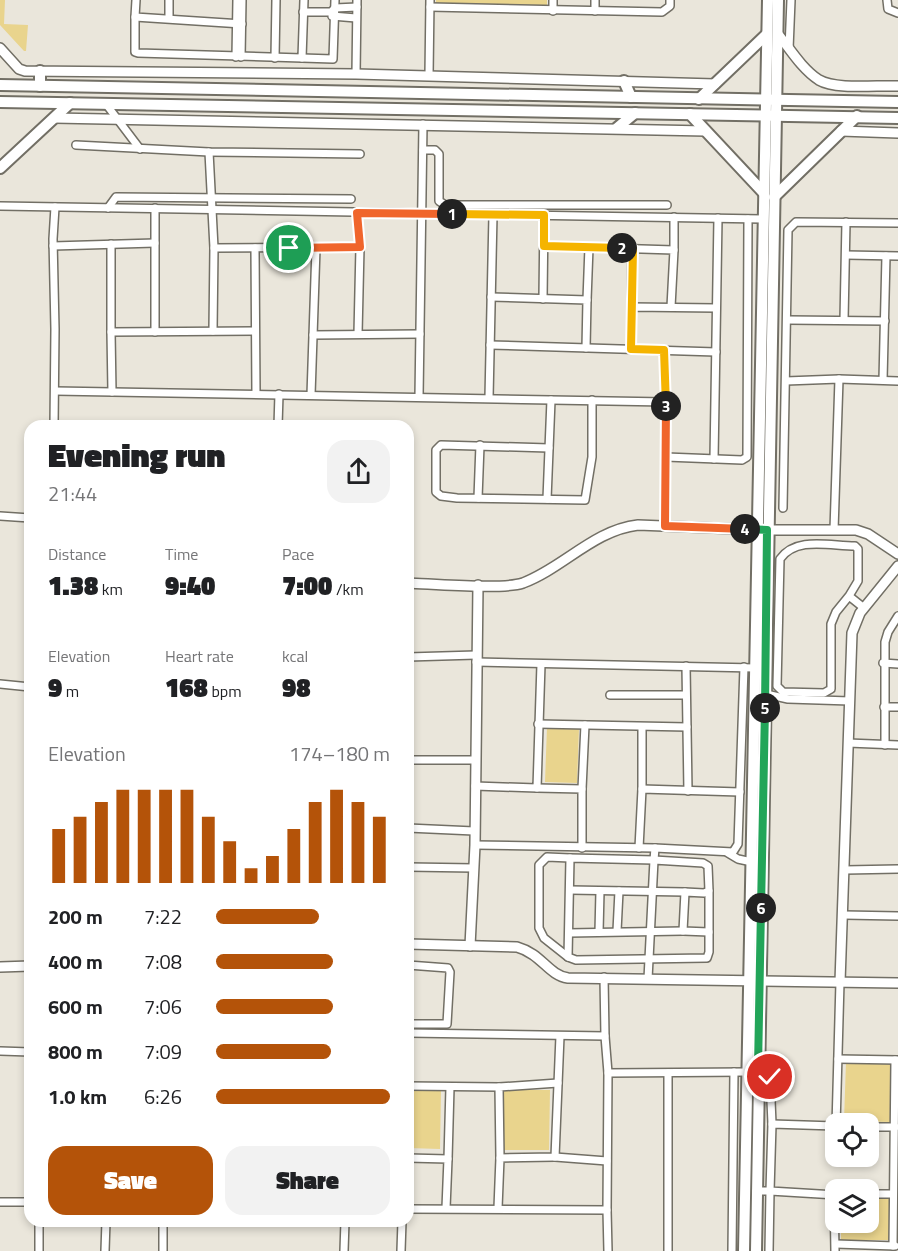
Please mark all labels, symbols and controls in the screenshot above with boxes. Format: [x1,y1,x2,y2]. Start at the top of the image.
pin: 1 [437,199,467,229]
text: 1 [448,202,456,226]
pin [263,222,314,273]
icon: arrive [272,231,305,264]
pin: 2 [607,233,637,263]
text: 2 [618,236,626,260]
pin: 3 [651,391,681,421]
text: 3 [662,394,670,418]
text: Evening run [48,430,225,480]
button: share [327,440,390,503]
text: 21:44 [48,478,97,509]
pin: 4 [730,514,760,544]
text: 4 [741,517,749,541]
text: Distance [48,542,106,566]
text: Time [165,542,198,566]
text: Pace [282,542,314,566]
text: 1.38 [48,566,98,605]
text: 9:40 [165,566,215,605]
text: 7:00 [282,566,332,605]
text: km [98,577,123,601]
text: /km [332,577,364,601]
text: Elevation [48,644,110,668]
text: Heart rate [165,644,234,668]
text: kcal [282,644,308,668]
text: 9 [48,668,62,707]
text: 168 [165,668,208,707]
text: 98 [282,668,311,707]
text: m [62,679,79,703]
text: bpm [208,679,242,703]
pin: 5 [750,693,780,723]
text: 5 [761,696,769,720]
text: Elevation [48,738,126,769]
text: 174–180 m [289,738,390,769]
pin: 6 [746,893,776,923]
text: 6 [757,896,765,920]
text: 200 m [48,901,103,932]
text: 7:22 [144,901,182,932]
text: 400 m [48,946,103,977]
text: 7:08 [144,946,182,977]
text: 600 m [48,991,103,1022]
text: 7:06 [144,991,182,1022]
text: 800 m [48,1036,103,1067]
text: 7:09 [144,1036,182,1067]
pin [744,1051,795,1102]
icon: check [753,1060,786,1093]
text: 1.0 km [48,1081,107,1112]
text: 6:26 [144,1081,182,1112]
map controls [825,1113,879,1233]
button: locate [825,1113,879,1167]
button: Save [48,1146,213,1215]
button: Share [225,1146,390,1215]
button: layers [825,1179,879,1233]

